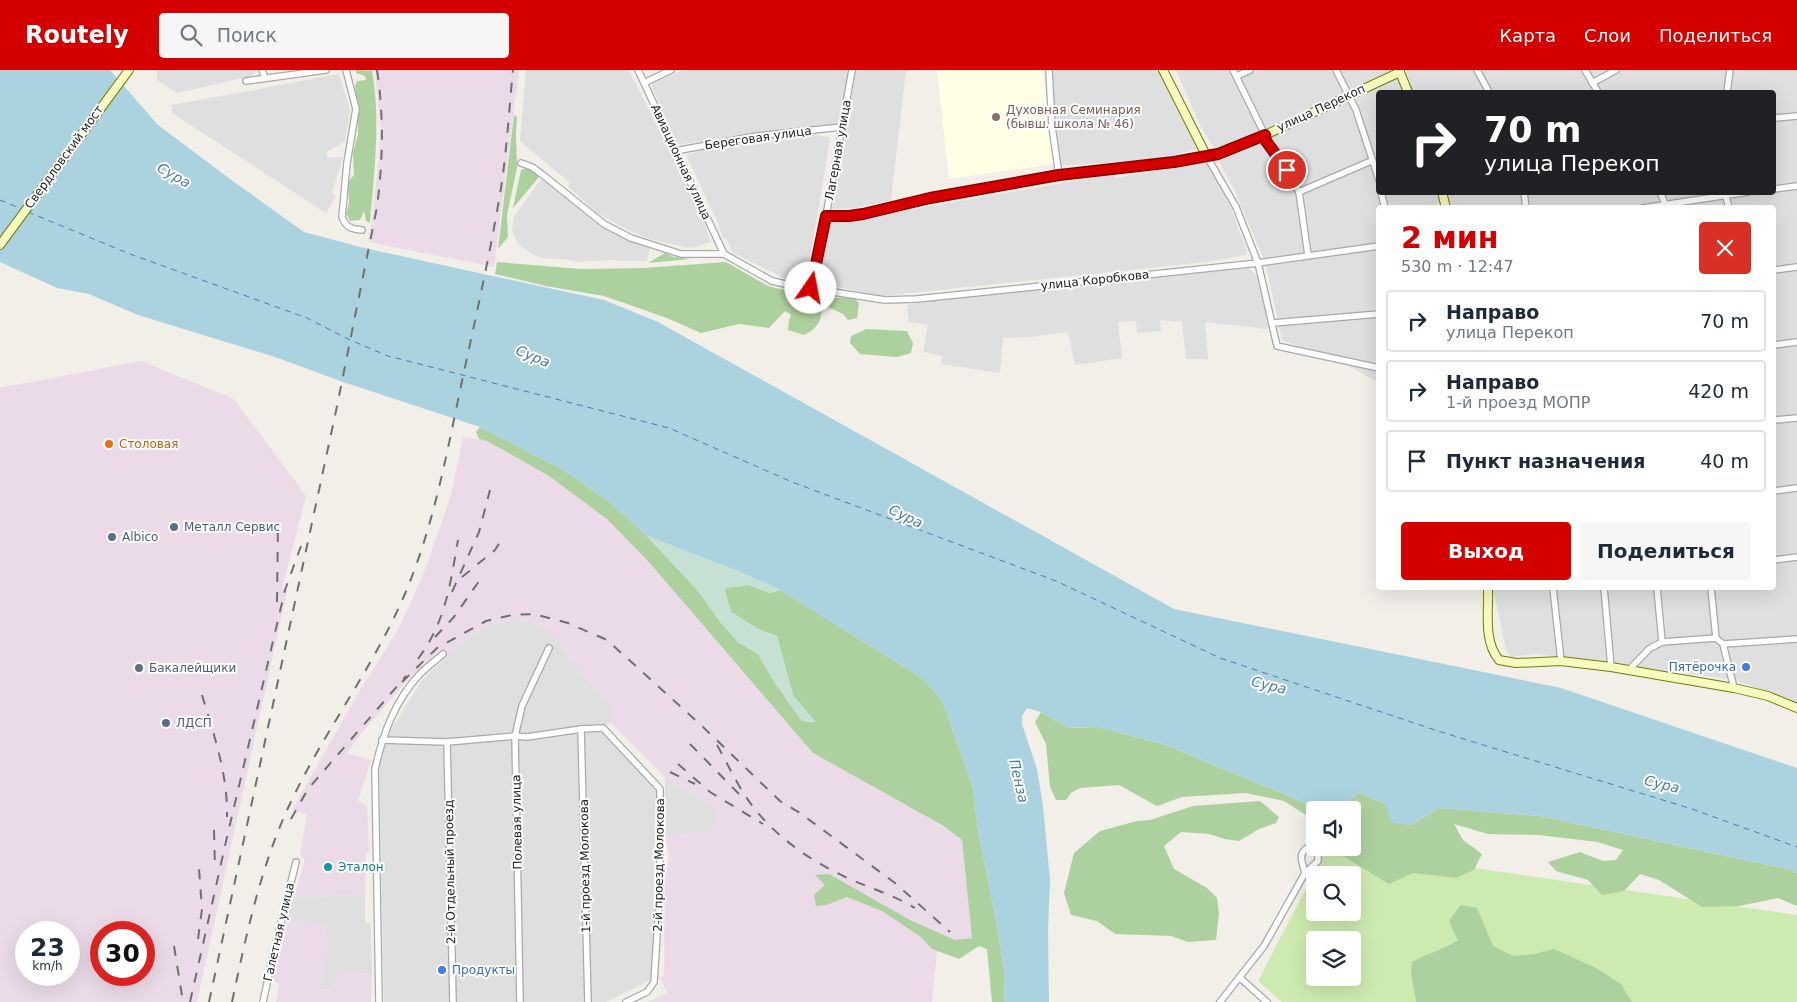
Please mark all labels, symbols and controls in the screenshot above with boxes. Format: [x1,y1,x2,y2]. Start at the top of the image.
search box [159,13,509,58]
text: Routely [25,21,129,49]
icon: search [177,21,205,49]
text: Поиск [217,24,277,46]
text: Карта [1499,25,1556,46]
text: Слои [1584,25,1631,46]
text: Поделиться [1659,25,1772,46]
street label: улица Перекоп [1275,81,1367,135]
street label: Лагерная улица [822,99,854,201]
street label: Авиационная улица [648,102,714,222]
street label: Свердловский мост [22,103,106,211]
place label: Духовная Семинария (бывш. школа № 46) [1006,103,1141,131]
icon: right [1401,110,1466,175]
text: 70 m [1484,110,1581,150]
marker: Духовная Семинария (бывш. школа № 46) [990,111,1002,123]
street label: Береговая улица [704,124,812,152]
pin [1266,149,1308,191]
text: улица Перекоп [1484,151,1660,176]
icon: arrive [1273,156,1301,184]
water label: Сура [155,159,193,191]
text: 2 мин [1401,220,1499,255]
button: close [1699,222,1751,274]
text: 530 m · 12:47 [1401,257,1514,276]
position arrow [784,261,836,313]
street label: улица Коробкова [1040,267,1150,293]
text: Направо [1446,301,1539,323]
icon: right [1403,307,1431,335]
text: 70 m [1700,310,1749,332]
text: улица Перекоп [1446,323,1574,342]
water label: Сура [514,342,552,370]
text: Направо [1446,371,1539,393]
icon: right [1403,377,1431,405]
text: 420 m [1688,380,1749,402]
text: 1-й проезд МОПР [1446,393,1590,412]
place label: Столовая [119,437,178,451]
marker: Столовая [103,438,115,450]
icon: arrive [1403,447,1431,475]
text: Пункт назначения [1446,450,1645,472]
text: 40 m [1700,450,1749,472]
water label: Сура [887,501,925,531]
place label: Металл Сервис [184,520,280,534]
marker: Металл Сервис [168,521,180,533]
button: Выход [1401,522,1571,580]
button: Поделиться [1581,522,1751,580]
place label: Albico [122,530,158,544]
marker: Albico [106,531,118,543]
place label: Пятёрочка [1669,660,1736,674]
place label: Бакалейщики [149,661,236,675]
marker: Пятёрочка [1740,661,1752,673]
marker: Бакалейщики [133,662,145,674]
water label: Сура [1250,673,1288,697]
place label: ЛДСП [176,716,212,730]
marker: ЛДСП [160,717,172,729]
water label: Пенза [1006,758,1032,804]
water label: Сура [1643,772,1681,796]
street label: Полевая улица [509,774,525,870]
street label: 2-й проезд Молокова [651,798,667,932]
street label: 1-й проезд Молокова [577,799,593,933]
street label: 2-й Отдельный проезд [442,800,458,944]
map controls [1306,801,1361,986]
button: sound [1306,801,1361,856]
place label: Эталон [338,860,384,874]
marker: Эталон [322,861,334,873]
button: search [1306,866,1361,921]
street label: Галетная улица [261,881,297,983]
speed limit sign: 30 [90,921,155,986]
button: layers [1306,931,1361,986]
text: 23 [30,933,65,962]
text: km/h [32,959,63,973]
place label: Продукты [452,963,515,977]
marker: Продукты [436,964,448,976]

